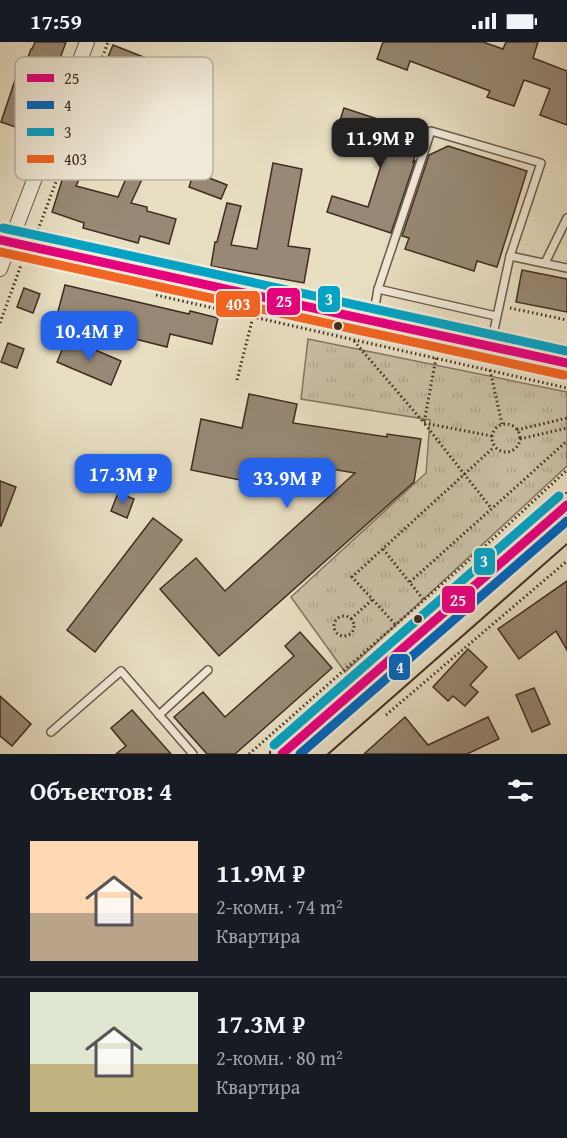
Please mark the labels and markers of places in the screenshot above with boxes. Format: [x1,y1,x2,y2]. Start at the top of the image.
pin: 11.9M ₽ [325,118,435,169]
pin: 10.4M ₽ [34,311,144,362]
unlabelled marker [332,320,344,332]
pin: 17.3M ₽ [68,454,178,505]
pin: 33.9M ₽ [232,458,342,509]
unlabelled marker [412,613,424,625]

